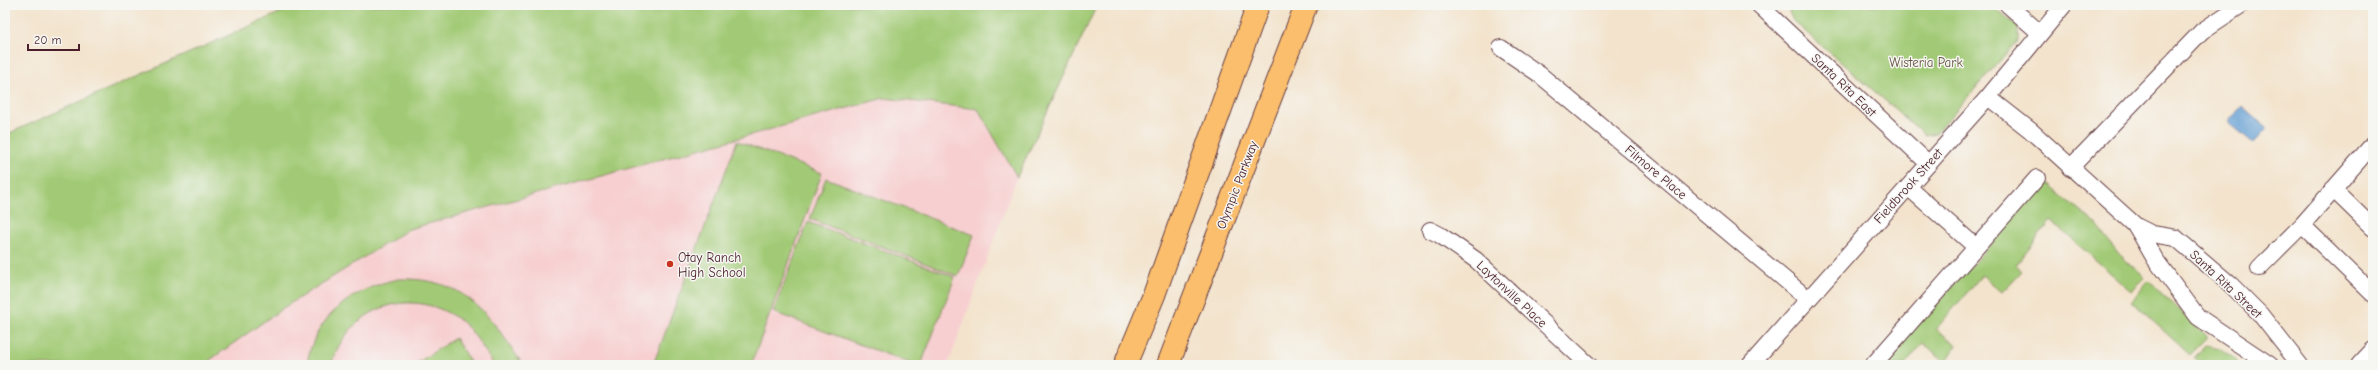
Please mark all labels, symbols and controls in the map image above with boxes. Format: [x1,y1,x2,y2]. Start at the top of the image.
scale bar [28,26,79,52]
text: 20 m [34,33,62,47]
street label: Santa Rita East [1808,50,1880,121]
park label: Wisteria Park [1889,55,1963,70]
street label: Olympic Parkway [1213,139,1261,231]
street label: Filmore Place [1622,142,1690,203]
street label: Fieldbrook Street [1870,145,1946,227]
street label: Santa Rita Street [2187,247,2266,322]
place label: Otay Ranch High School [678,250,746,280]
street label: Laytonville Place [1474,258,1551,331]
marker: Otay Ranch High School [665,259,675,269]

